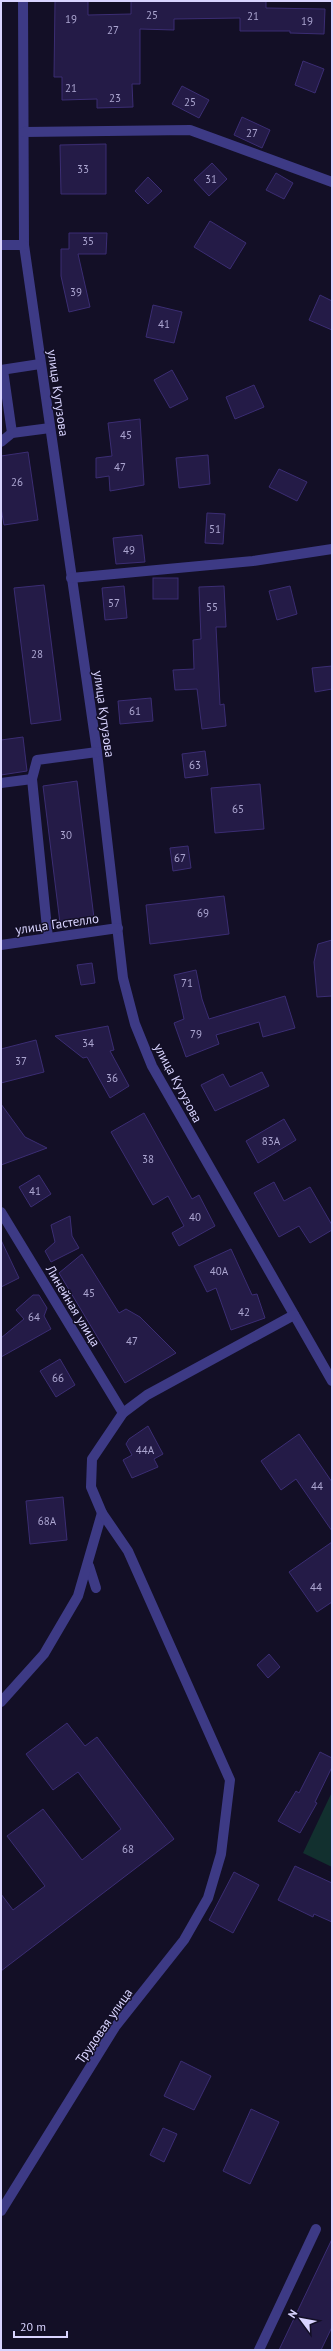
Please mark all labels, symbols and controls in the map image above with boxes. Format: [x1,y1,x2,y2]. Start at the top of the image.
house number: 25 [146,8,158,22]
house number: 21 [247,9,259,23]
house number: 19 [65,12,77,26]
house number: 19 [301,14,313,28]
house number: 27 [107,23,119,37]
house number: 21 [65,81,77,95]
house number: 23 [109,91,121,105]
house number: 25 [184,95,196,109]
house number: 27 [246,126,258,140]
house number: 33 [77,162,89,176]
house number: 31 [205,172,217,186]
house number: 35 [82,234,94,248]
house number: 39 [70,285,82,299]
house number: 41 [158,317,170,331]
street label: улица Кутузова [43,349,73,437]
house number: 45 [120,428,132,442]
house number: 47 [114,460,126,474]
house number: 26 [11,475,23,489]
house number: 51 [209,522,221,536]
house number: 49 [123,543,135,557]
house number: 57 [108,596,120,610]
house number: 55 [206,600,218,614]
house number: 28 [31,647,43,661]
street label: улица Кутузова [89,670,119,758]
house number: 61 [129,704,141,718]
house number: 63 [189,758,201,772]
house number: 65 [232,802,244,816]
house number: 30 [60,828,72,842]
house number: 67 [174,851,186,865]
house number: 69 [197,906,209,920]
street label: улица Гастелло [14,910,100,938]
house number: 71 [181,976,193,990]
house number: 79 [190,1027,202,1041]
house number: 34 [82,1036,94,1050]
street label: улица Кутузова [150,1040,206,1126]
house number: 37 [15,1054,27,1068]
house number: 36 [106,1071,118,1085]
house number: 83А [262,1134,281,1148]
house number: 38 [142,1152,154,1166]
house number: 41 [29,1184,41,1198]
house number: 40 [189,1210,201,1224]
street label: Линейная улица [41,1261,104,1350]
house number: 40А [210,1264,229,1278]
house number: 45 [83,1286,95,1300]
house number: 42 [238,1305,250,1319]
house number: 64 [28,1310,40,1324]
house number: 47 [126,1334,138,1348]
house number: 66 [52,1371,64,1385]
house number: 44А [136,1443,155,1457]
house number: 44 [311,1479,323,1493]
house number: 68А [38,1514,57,1528]
house number: 44 [310,1580,322,1594]
house number: 68 [122,1842,134,1856]
street label: Трудовая улица [72,1985,136,2067]
north arrow [281,2299,321,2339]
text: N [285,2307,300,2320]
scale bar [14,2313,67,2339]
text: 20 m [20,2319,46,2334]

